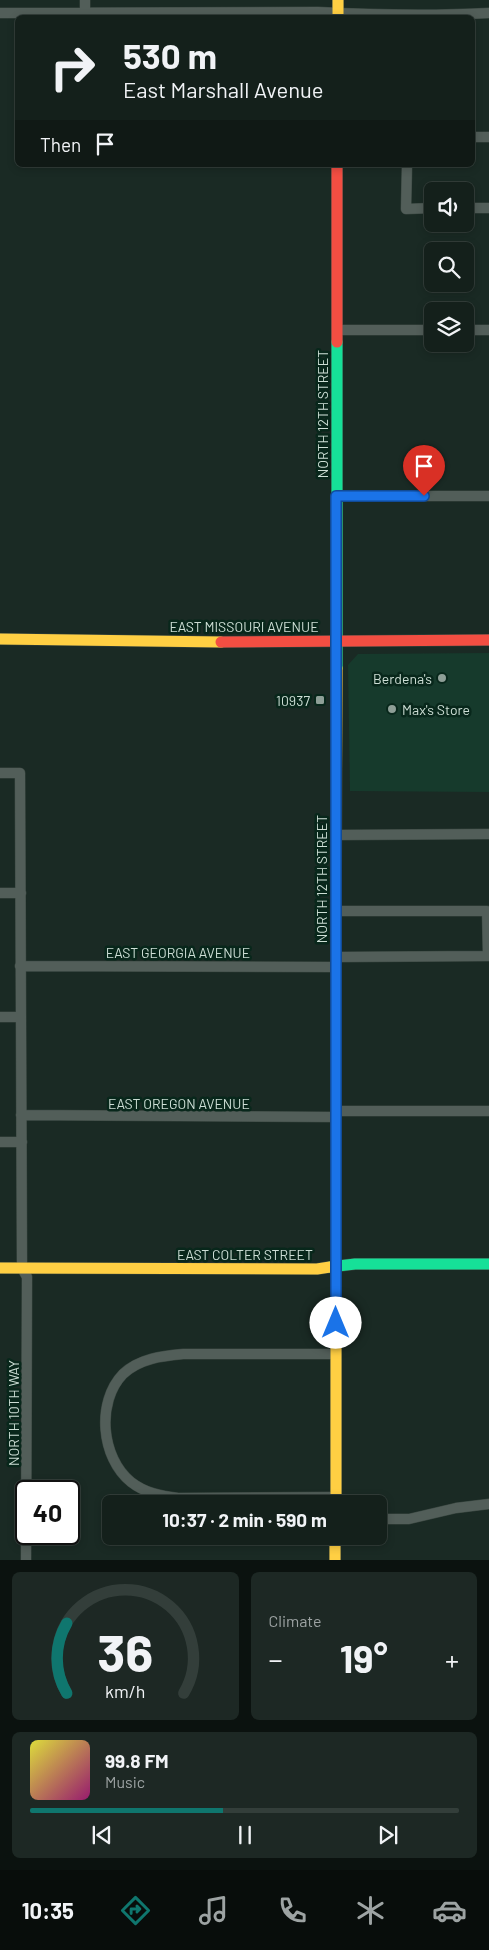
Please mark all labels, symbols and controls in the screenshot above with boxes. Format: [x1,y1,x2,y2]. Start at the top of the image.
text: 530 m [123,34,217,76]
icon: right [40,35,105,100]
text: East Marshall Avenue [123,76,324,102]
icon: arrive [91,130,119,158]
text: Then [40,133,81,156]
map controls [424,182,474,352]
button: sound [424,182,474,232]
button: search [424,242,474,292]
button: layers [424,302,474,352]
street label: NORTH 12TH STREET [314,350,331,478]
pin [403,445,445,496]
icon: arrive [410,452,438,480]
street label: EAST MISSOURI AVENUE [169,618,319,635]
place label: Berdena's [373,670,432,687]
marker: Berdena's [436,672,448,684]
place label: 10937 [276,692,310,709]
marker: 10937 [314,694,326,706]
place label: Max's Store [402,701,470,718]
marker: Max's Store [386,703,398,715]
street label: NORTH 12TH STREET [313,815,330,943]
street label: EAST GEORGIA AVENUE [106,944,250,961]
street label: EAST OREGON AVENUE [108,1095,250,1112]
street label: EAST COLTER STREET [177,1246,313,1263]
position arrow [309,1296,361,1348]
street label: NORTH 10TH WAY [5,1360,22,1466]
speed limit sign: 40 [15,1480,80,1545]
text: 10:37 · 2 min · 590 m [162,1508,327,1531]
text: Climate [269,1611,321,1630]
text: 36 [97,1620,153,1682]
text: 19° [340,1635,388,1681]
text: − [269,1642,283,1676]
text: + [445,1642,459,1676]
text: km/h [105,1680,145,1702]
text: 99.8 FM [105,1749,169,1772]
text: Music [105,1772,145,1791]
icon: previous [88,1821,116,1849]
icon: pause [231,1821,259,1849]
icon: next [374,1821,402,1849]
icon: directions [118,1893,153,1928]
icon: music [196,1893,231,1928]
icon: phone [275,1893,310,1928]
icon: climate [353,1893,388,1928]
icon: car [432,1893,467,1928]
text: 10:35 [22,1897,74,1923]

